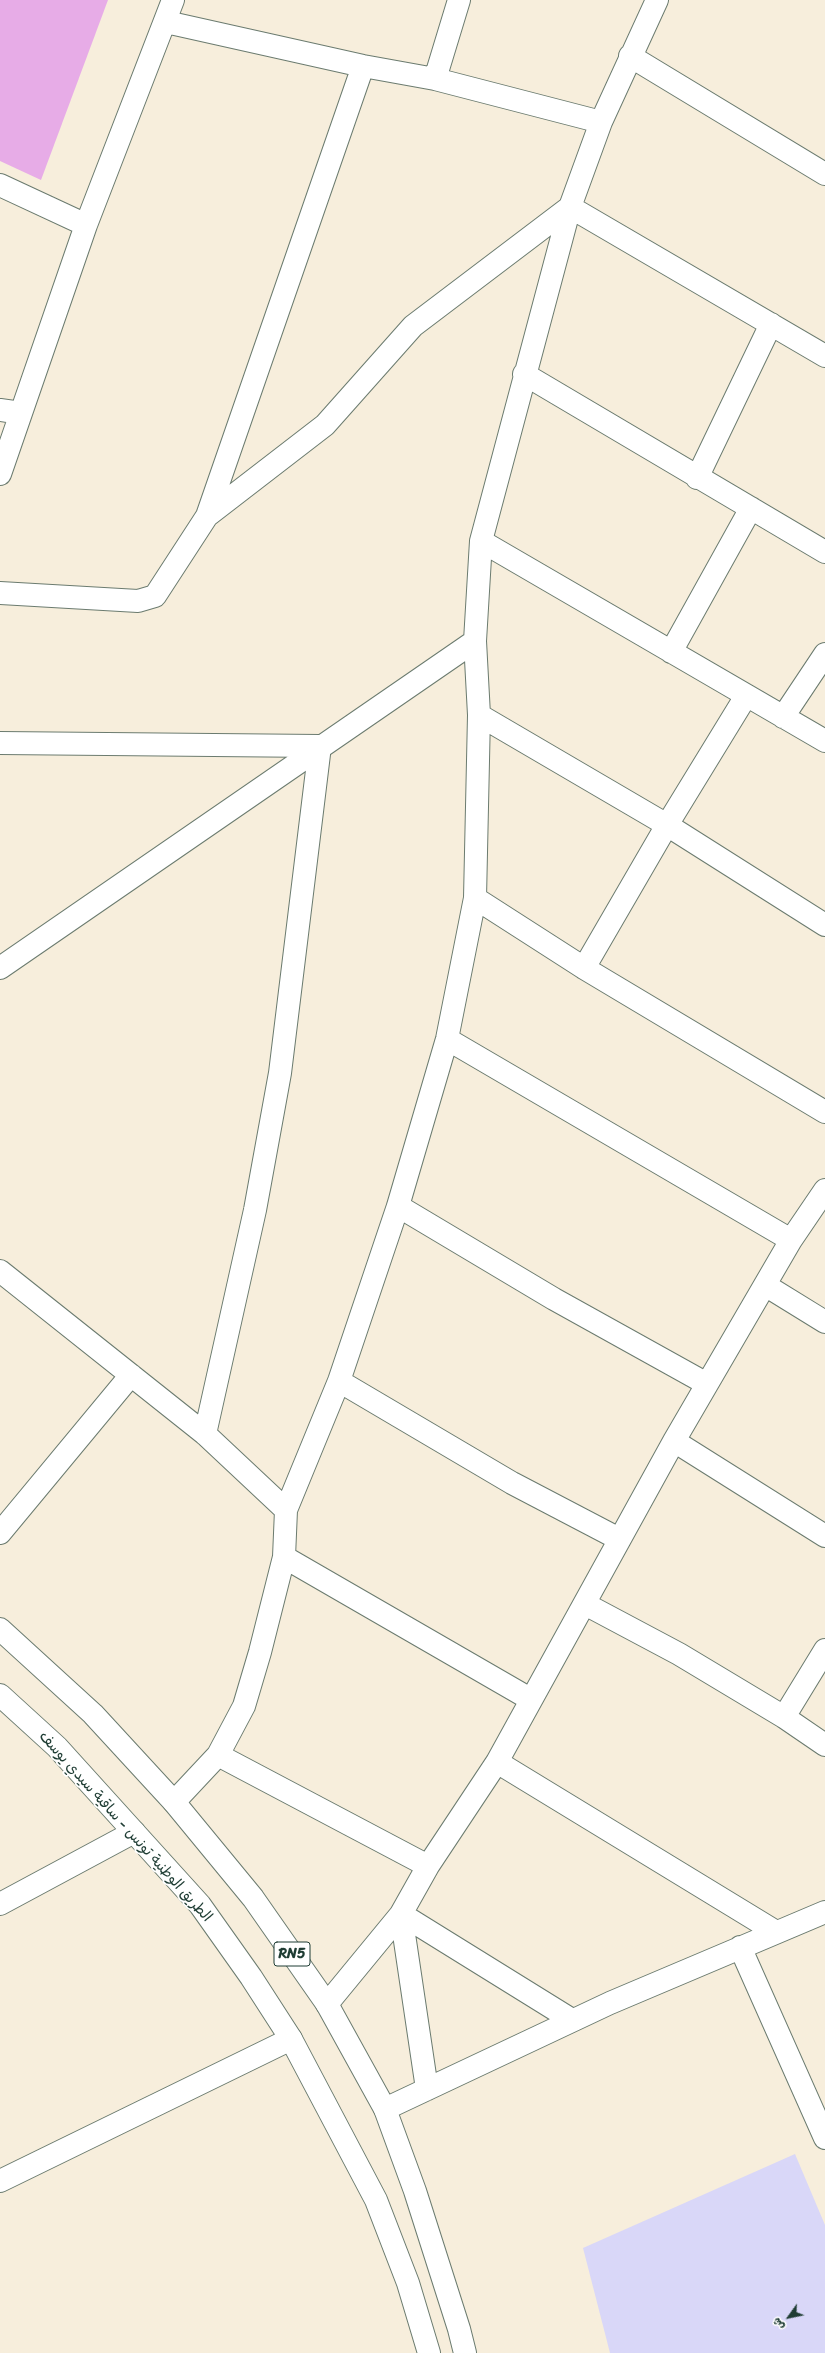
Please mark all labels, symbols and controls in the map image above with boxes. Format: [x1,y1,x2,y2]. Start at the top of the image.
street label: الطريق الوطنية تونس - ساقية سيدي يوسف [35,1728,215,1926]
road number: RN5 [274,1942,310,1966]
north arrow [769,2297,809,2337]
text: ش [767,2314,790,2334]

